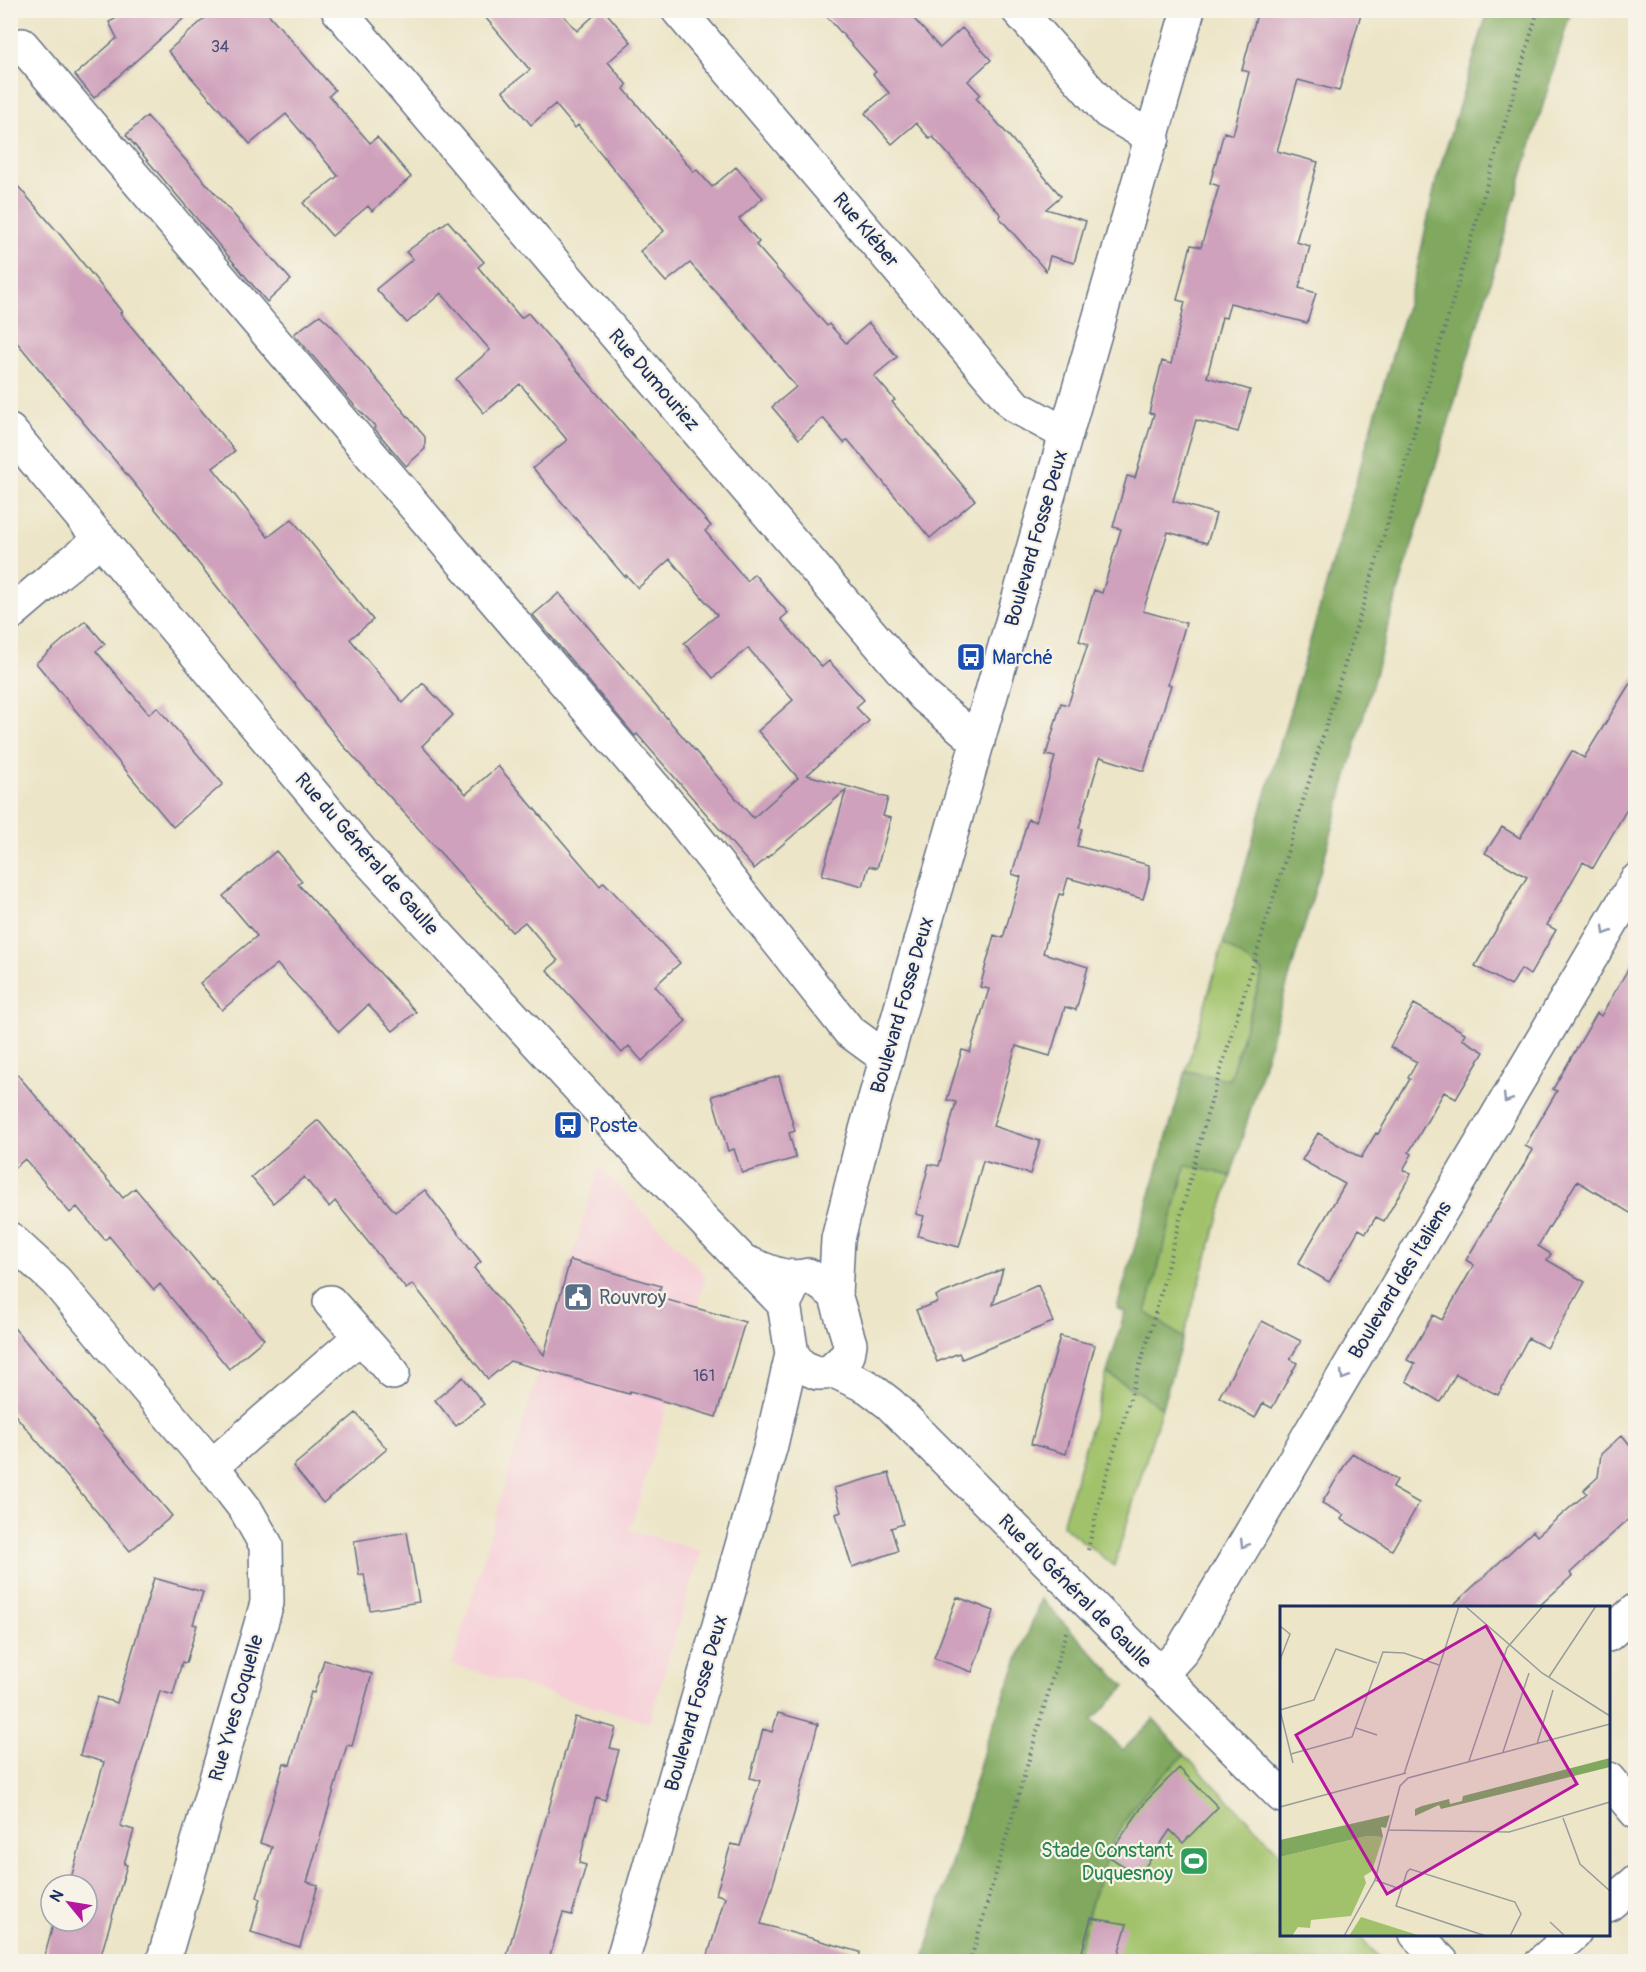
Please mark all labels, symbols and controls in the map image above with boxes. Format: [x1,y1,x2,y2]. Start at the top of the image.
house number: 34 [211,37,229,57]
street label: Rue Kléber [827,187,905,273]
street label: Rue Dumouriez [603,324,705,436]
street label: Boulevard Fosse Deux [999,447,1073,629]
bus stop icon: Marché [955,641,987,673]
place label: Marché [992,645,1053,670]
street label: Rue du Général de Gaulle [290,768,445,941]
street label: Boulevard Fosse Deux [865,914,939,1096]
one-way arrow [1601,925,1613,935]
one-way arrow [1502,1093,1514,1103]
bus stop icon: Poste [552,1109,584,1141]
place label: Poste [589,1113,638,1138]
street label: Boulevard des Italiens [1343,1196,1457,1363]
public building icon: Rouvroy [562,1281,594,1313]
place label: Rouvroy [599,1285,667,1310]
house number: 161 [693,1366,715,1386]
one-way arrow [1339,1370,1351,1380]
street label: Rue du Général de Gaulle [993,1509,1157,1673]
one-way arrow [1240,1538,1252,1548]
inset map [1280,1606,1610,1936]
street label: Boulevard Fosse Deux [659,1612,733,1794]
street label: Rue Yves Coquelle [203,1632,269,1784]
place label: Stade Constant Duquesnoy [1041,1838,1174,1886]
sports icon: Stade Constant Duquesnoy [1178,1845,1210,1877]
north arrow [39,1873,99,1933]
text: N [46,1886,68,1906]

